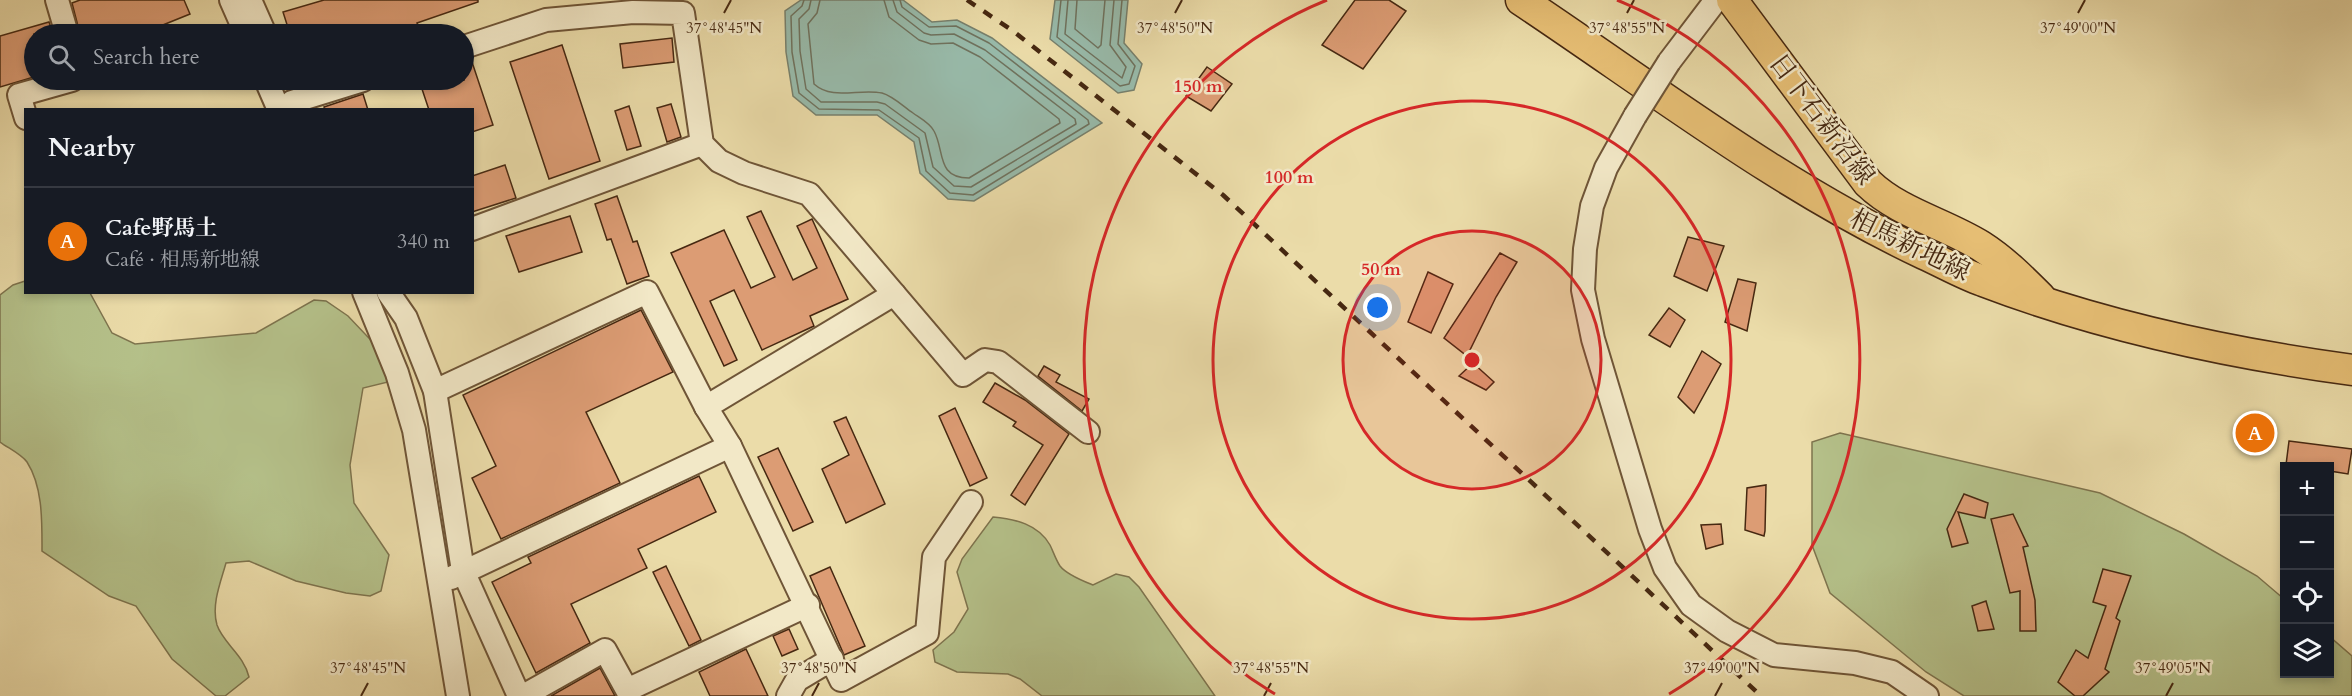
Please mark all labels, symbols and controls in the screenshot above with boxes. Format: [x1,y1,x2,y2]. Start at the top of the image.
text: 37°48'45"N [686,18,762,38]
text: 37°48'50"N [1137,18,1213,38]
text: 37°48'55"N [1589,18,1665,38]
text: 37°49'00"N [2040,18,2116,38]
search box [24,24,474,90]
icon: search [45,41,78,74]
text: Search here [93,42,200,72]
street label: 日下石新沼線 [1761,46,1883,192]
text: 150 m [1173,74,1223,99]
text: Nearby [48,130,136,165]
text: 100 m [1264,165,1314,190]
street label: 相馬新地線 [1844,201,1976,289]
text: Cafe野馬土 [105,213,217,243]
text: A [60,228,75,255]
text: 340 m [397,228,450,255]
text: Café · 相馬新地線 [105,246,260,273]
text: 50 m [1361,257,1401,282]
your location [1363,293,1392,322]
centre of rings [1462,350,1482,370]
pin: A [2236,410,2274,456]
map controls [2280,462,2334,678]
button: + [2280,462,2334,516]
button: − [2280,516,2334,570]
button: locate [2280,570,2334,624]
button: layers [2280,624,2334,678]
text: 37°48'45"N [330,658,406,678]
text: 37°48'50"N [781,658,857,678]
text: 37°48'55"N [1233,658,1309,678]
text: 37°49'00"N [1684,658,1760,678]
text: 37°49'05"N [2135,658,2211,678]

